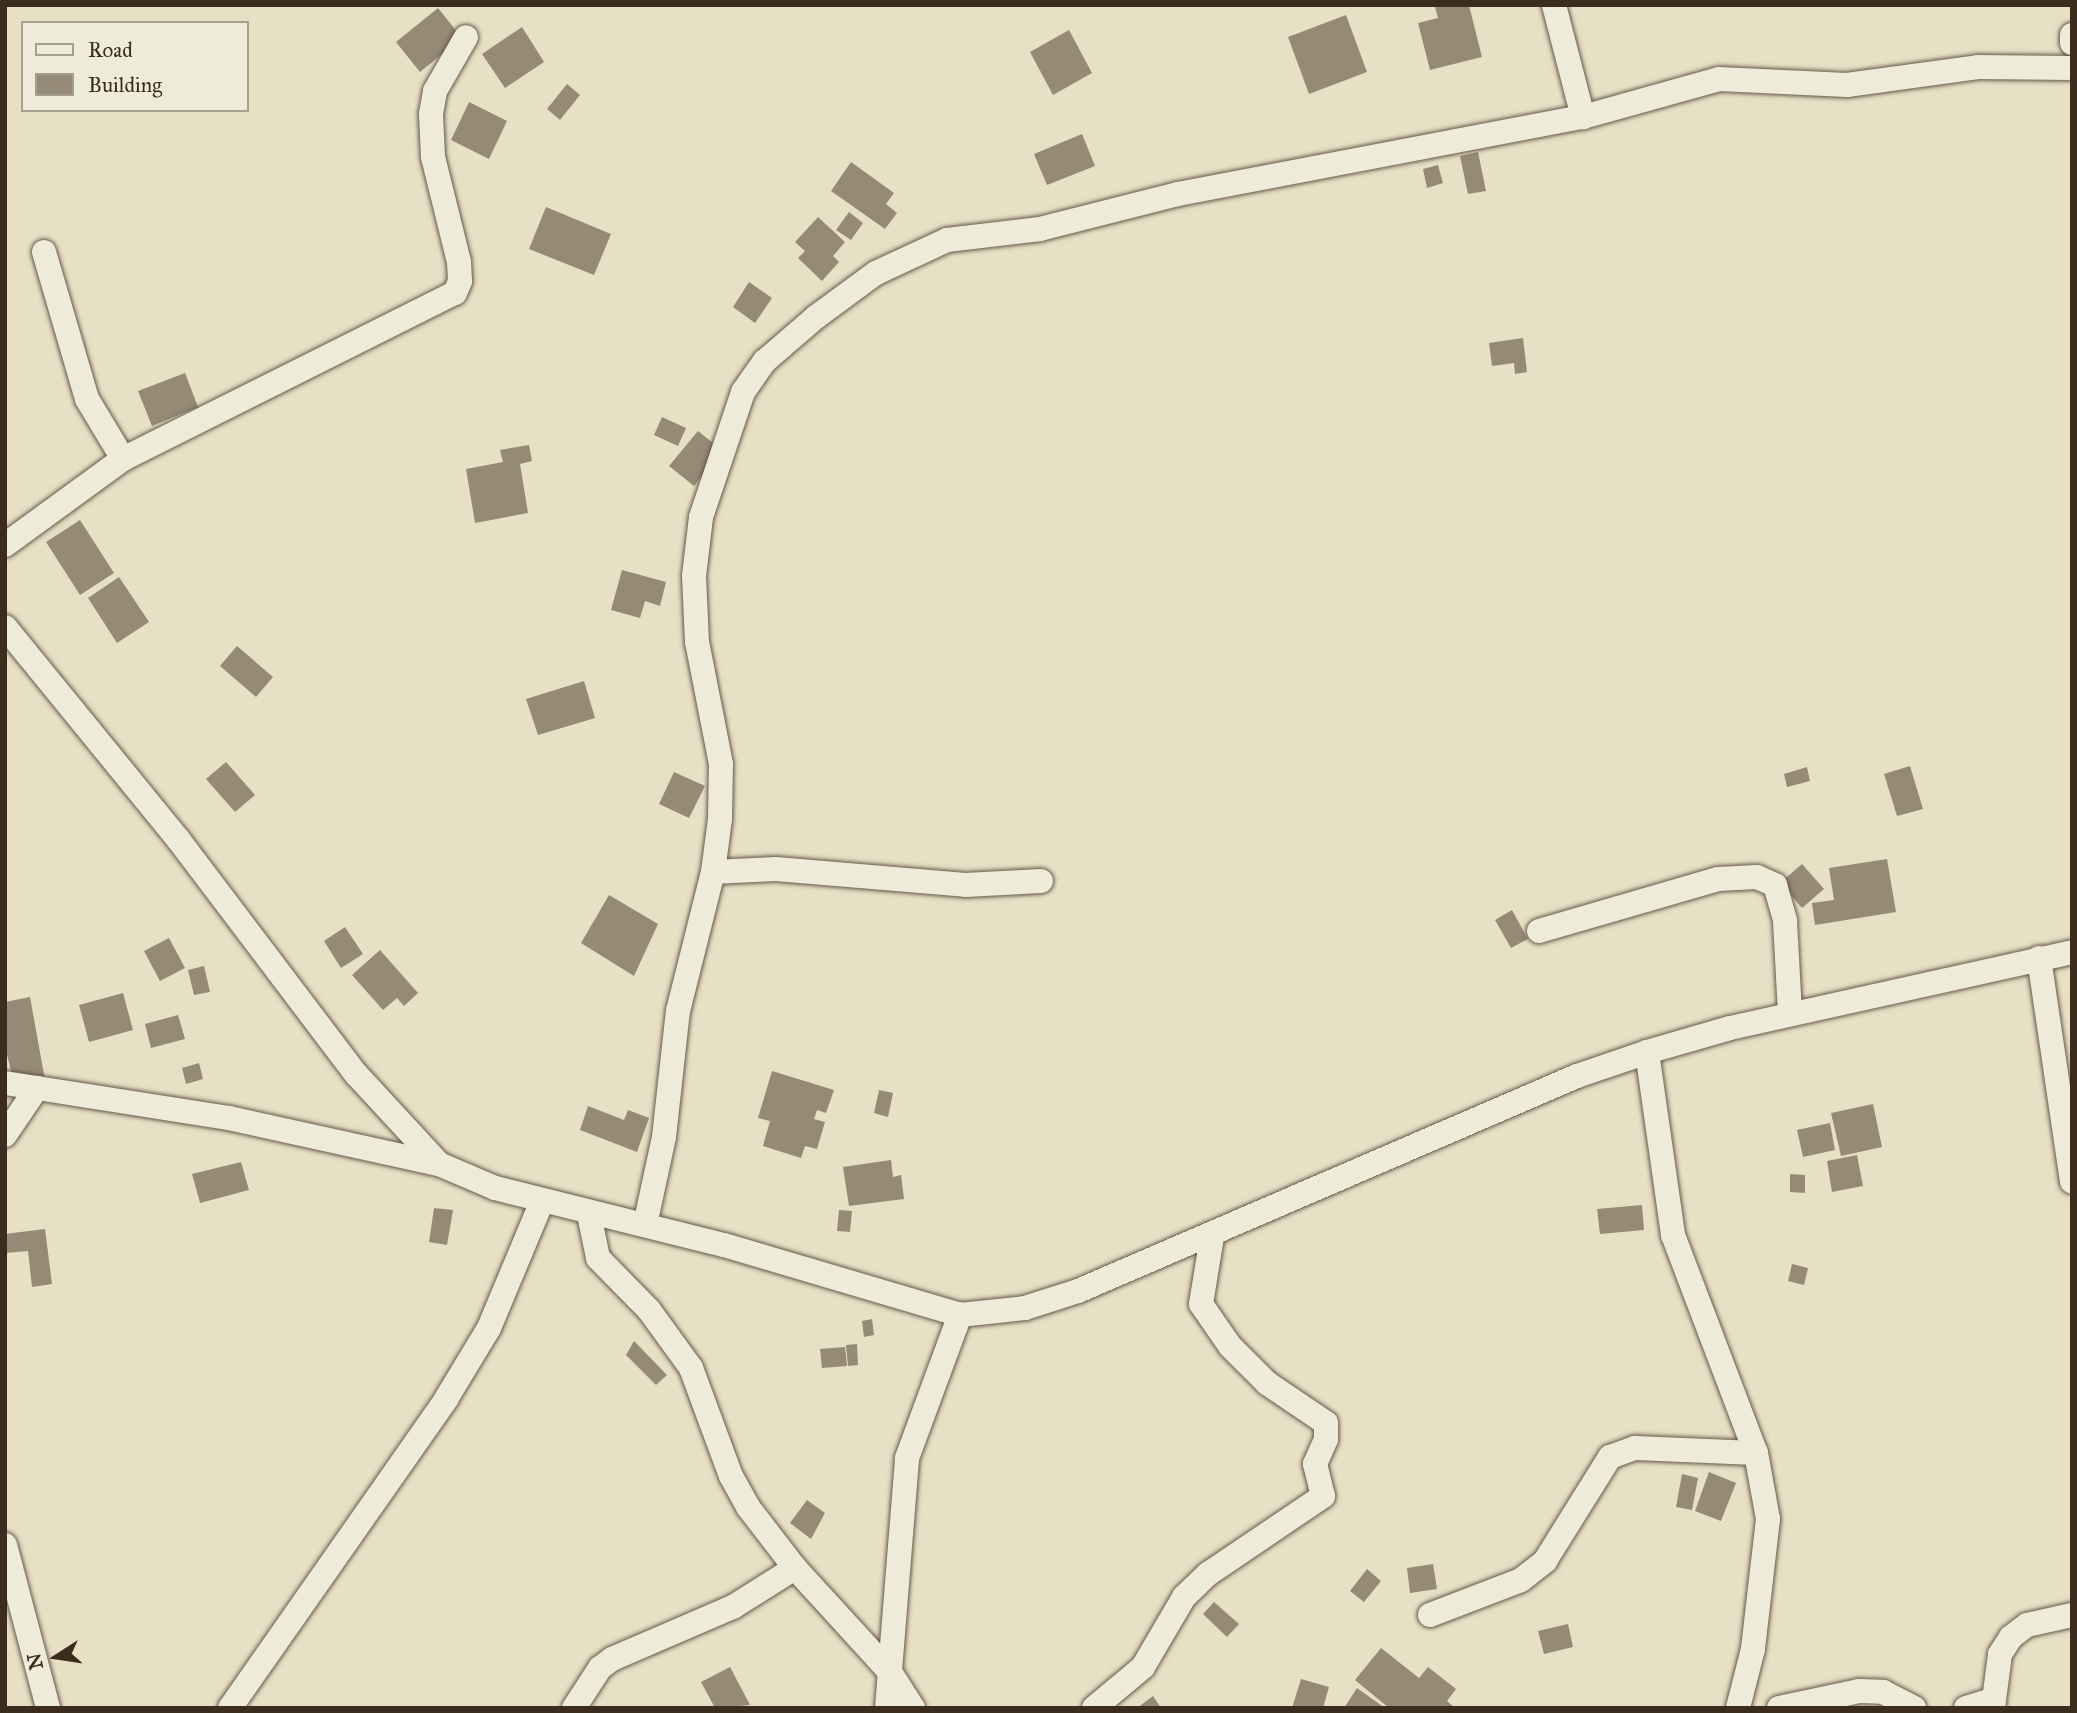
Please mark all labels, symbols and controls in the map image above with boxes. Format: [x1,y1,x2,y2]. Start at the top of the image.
legend [21,21,248,112]
text: Road [88,37,133,63]
text: Building [88,72,162,98]
north arrow [21,1622,91,1692]
text: N [22,1651,48,1672]

